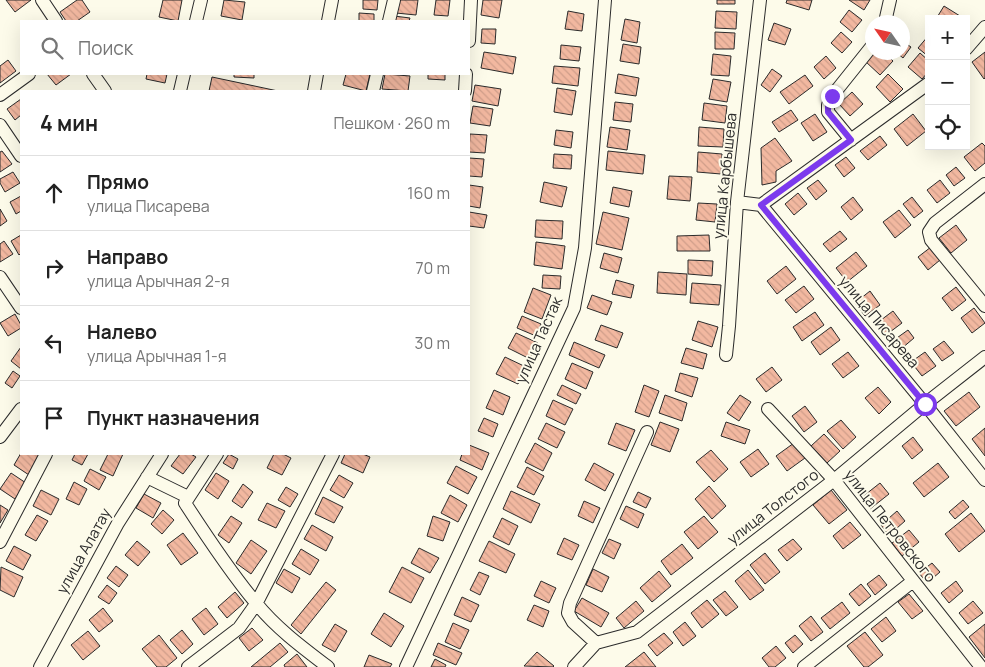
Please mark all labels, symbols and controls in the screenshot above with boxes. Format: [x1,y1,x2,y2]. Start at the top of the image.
north arrow [865,15,910,60]
map controls [925,15,970,150]
button: + [925,15,970,60]
search box [20,20,470,75]
icon: search [38,34,66,62]
text: Поиск [78,35,133,61]
button: − [925,60,970,105]
route end [821,85,844,108]
button: locate [925,105,970,150]
text: 4 мин [40,109,98,137]
text: Пешком · 260 m [334,112,450,134]
street label: улица Карбышева [707,112,742,240]
text: Прямо [87,169,149,195]
icon: ahead [40,179,68,207]
text: 160 m [407,182,450,204]
text: улица Писарева [87,195,210,217]
text: Направо [87,244,168,270]
icon: right [40,254,68,282]
text: 70 m [415,257,450,279]
text: улица Арычная 2-я [87,270,230,292]
street label: улица Писарева [834,271,924,372]
street label: улица Тастак [510,293,567,386]
text: Налево [87,319,157,345]
icon: left [40,329,68,357]
text: 30 m [415,332,450,354]
text: улица Арычная 1-я [87,345,227,367]
route start [914,393,937,416]
icon: arrive [40,404,68,432]
text: Пункт назначения [87,405,260,431]
street label: улица Толстого [723,464,823,549]
street label: улица Петровского [840,465,941,587]
street label: улица Алатау [51,504,116,597]

